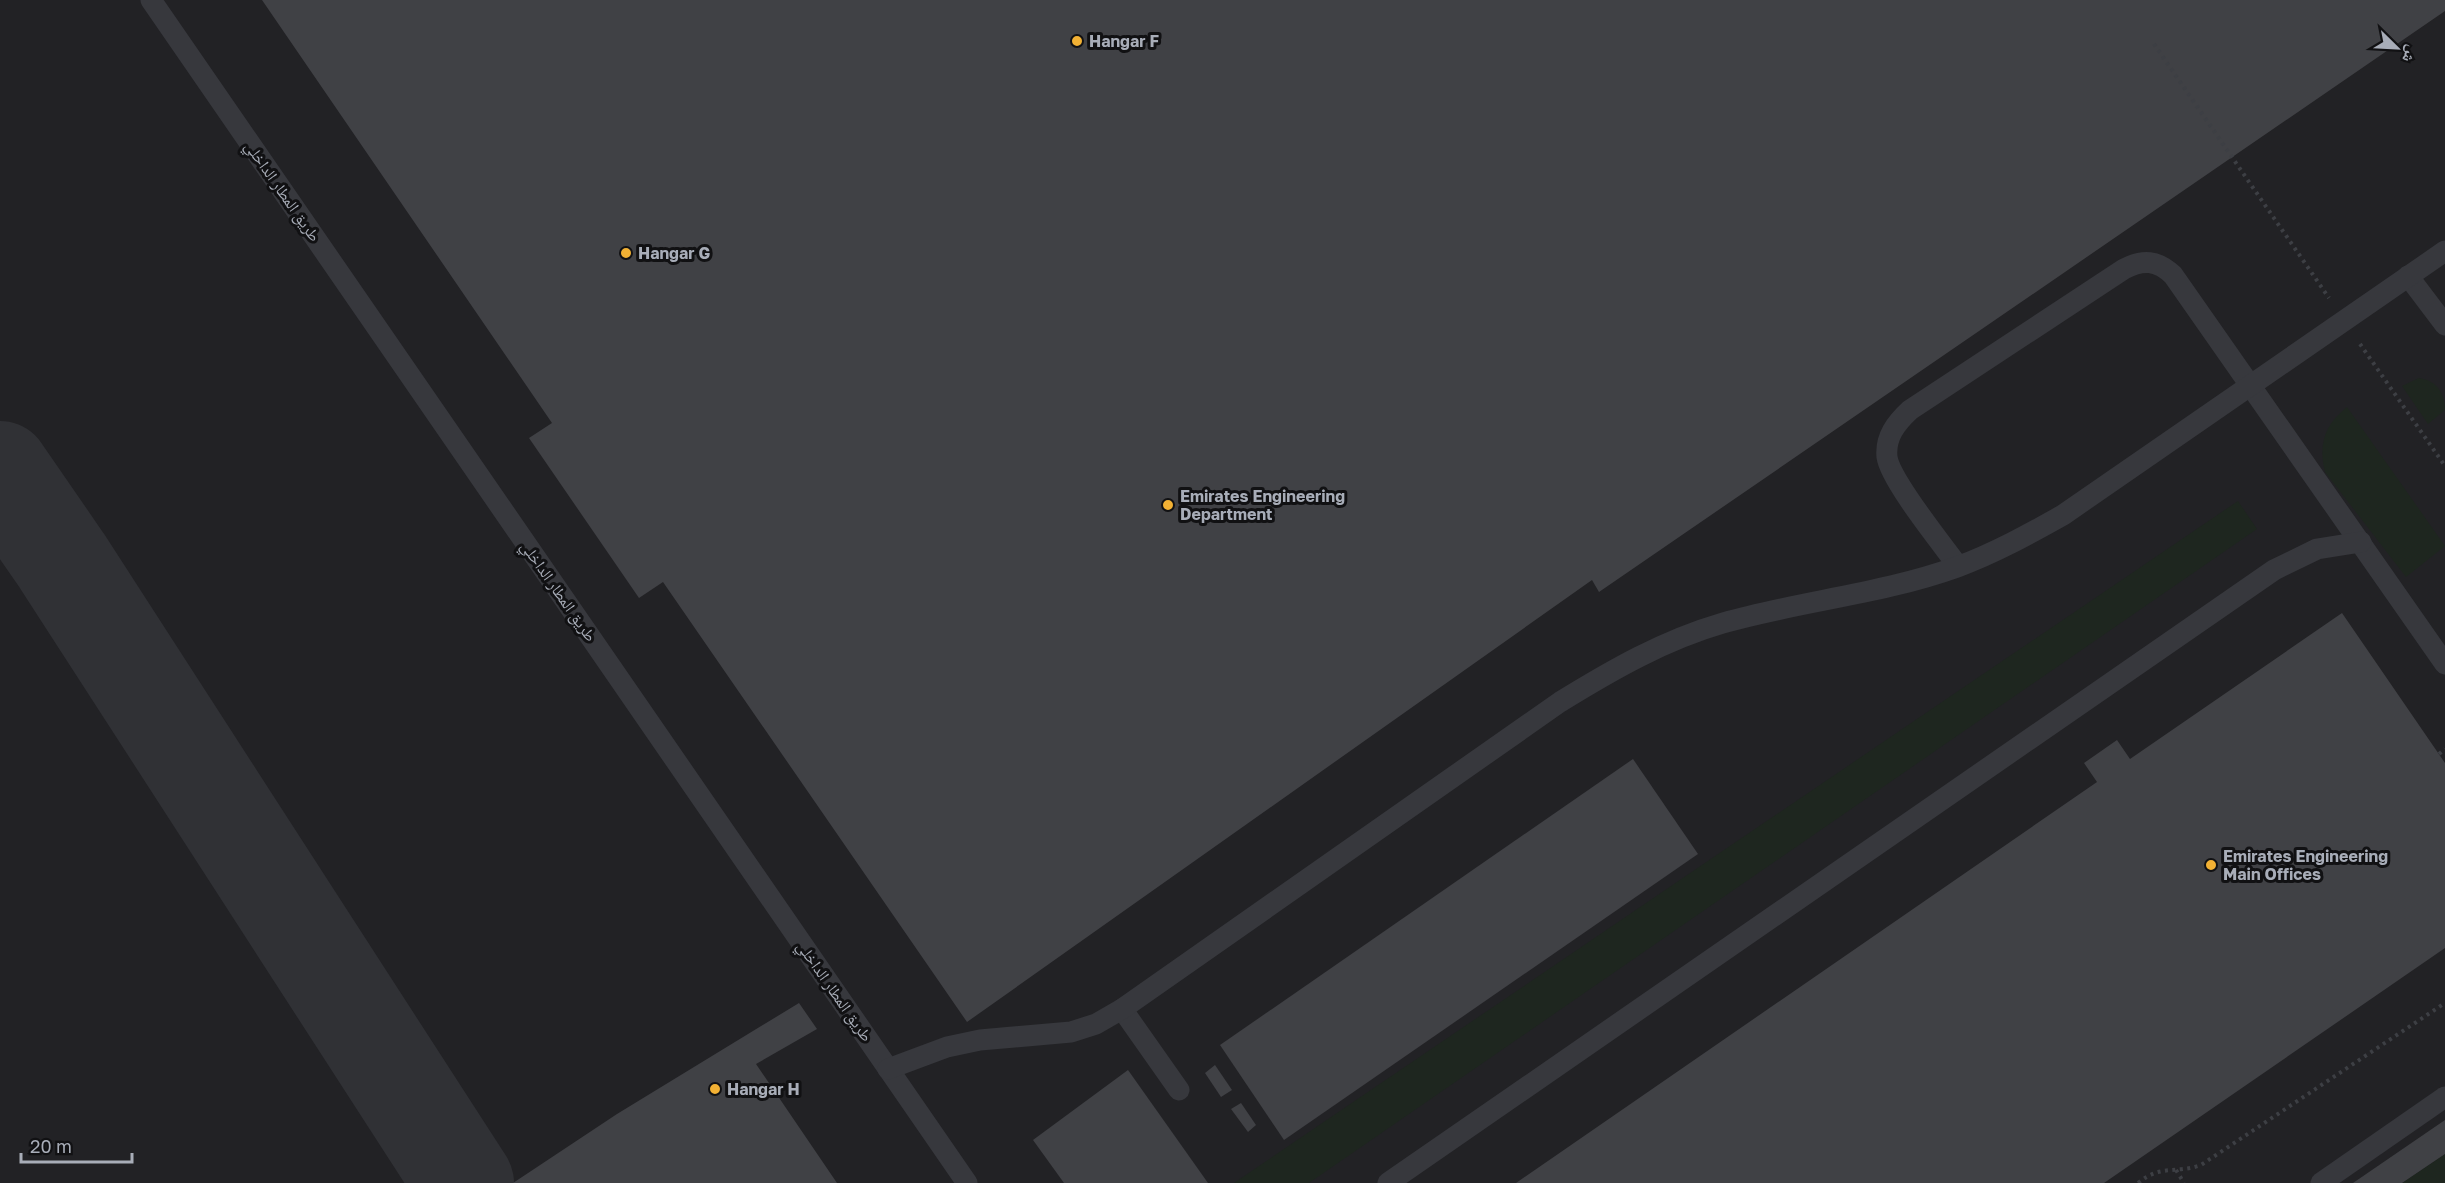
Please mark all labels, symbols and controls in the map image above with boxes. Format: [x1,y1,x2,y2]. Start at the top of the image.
north arrow [2367,18,2427,78]
place label: Hangar F [1089,31,1159,51]
marker: Hangar F [1070,34,1084,48]
text: ش [2398,42,2423,66]
street label: طريق المطار الداخلي [238,137,325,247]
place label: Hangar G [638,243,710,263]
marker: Hangar G [619,246,633,260]
place label: Emirates Engineering Department [1180,486,1345,524]
marker: Emirates Engineering Department [1161,498,1175,512]
street label: طريق المطار الداخلي [514,537,601,647]
place label: Emirates Engineering Main Offices [2223,846,2388,884]
marker: Emirates Engineering Main Offices [2204,858,2218,872]
street label: طريق المطار الداخلي [790,937,877,1047]
place label: Hangar H [727,1079,800,1099]
marker: Hangar H [708,1082,722,1096]
scale bar [21,1126,132,1164]
text: 20 m [30,1135,72,1157]

